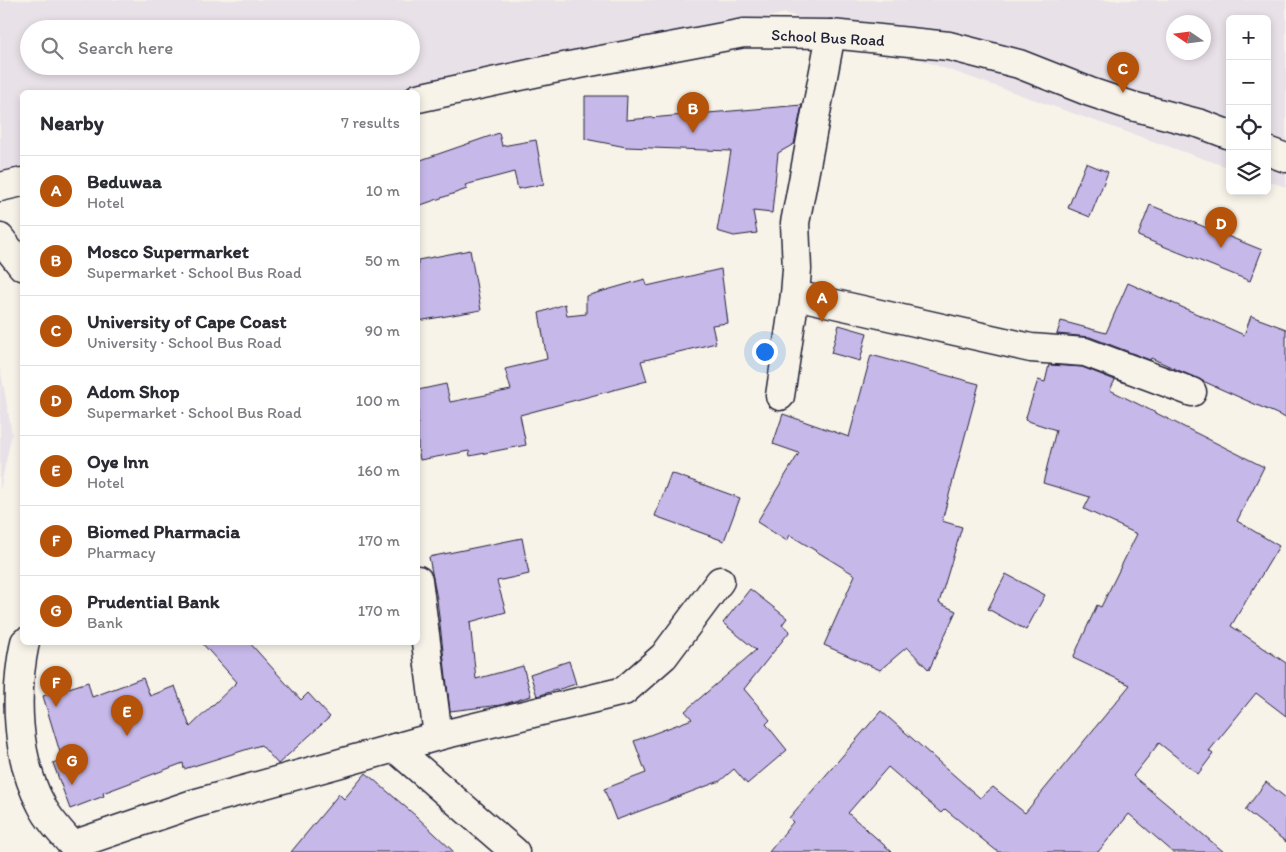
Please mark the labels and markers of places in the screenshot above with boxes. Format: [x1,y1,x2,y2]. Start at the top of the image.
pin: C [1107,52,1139,93]
pin: B [677,92,709,133]
pin: D [1205,207,1237,248]
pin: A [806,281,838,322]
pin: F [40,666,72,707]
pin: E [111,695,143,736]
pin: G [56,744,88,785]

